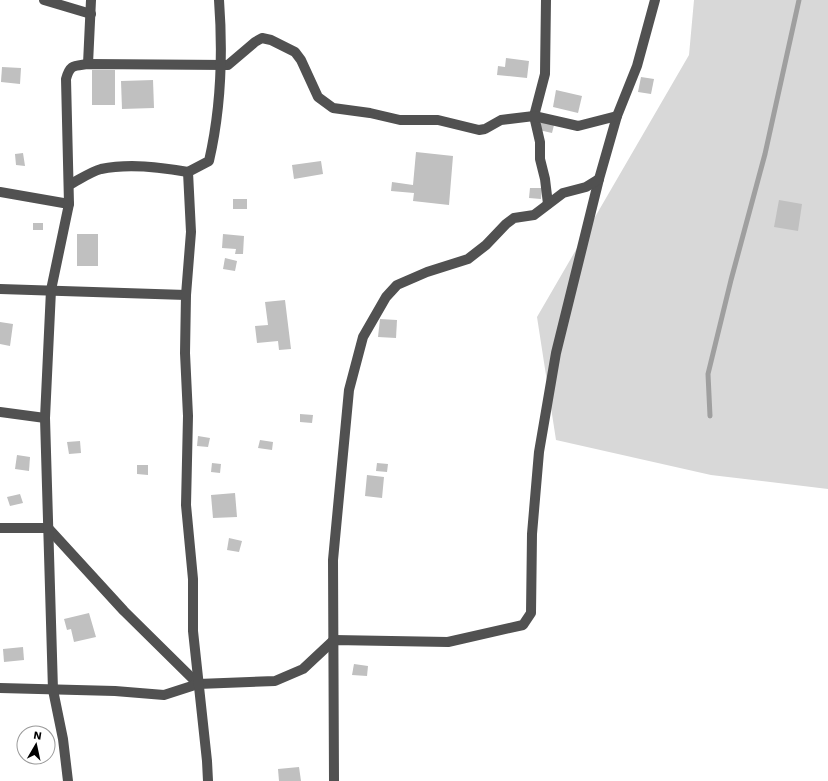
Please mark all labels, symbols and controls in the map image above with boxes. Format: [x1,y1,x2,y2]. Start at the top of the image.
north arrow [16,725,56,765]
text: N [32,729,43,743]

